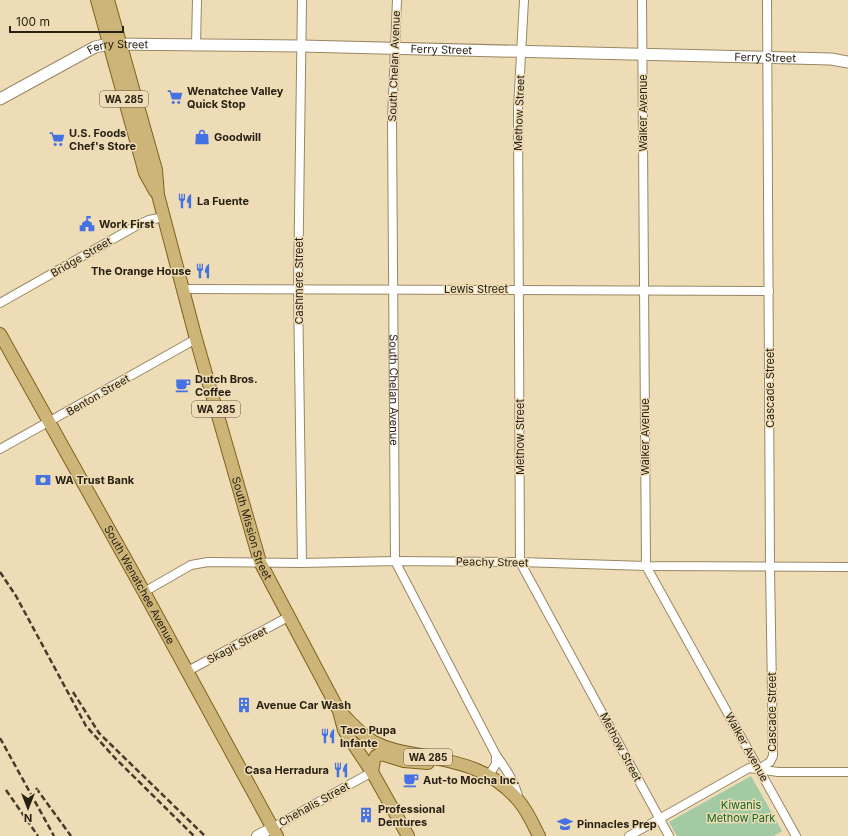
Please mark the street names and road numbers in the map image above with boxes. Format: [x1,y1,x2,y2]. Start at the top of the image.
street label: South Chelan Avenue [385,10,403,122]
street label: Ferry Street [85,37,149,57]
street label: Ferry Street [410,42,473,57]
street label: Ferry Street [734,50,797,65]
street label: Methow Street [511,74,527,151]
street label: Walker Avenue [636,74,650,152]
road number: WA 285 [100,91,148,107]
street label: Bridge Street [48,234,114,280]
street label: Cashmere Street [292,237,306,325]
street label: Lewis Street [444,282,508,296]
street label: South Chelan Avenue [386,334,401,446]
street label: Cascade Street [763,348,777,428]
street label: Benton Street [64,371,133,419]
street label: Walker Avenue [638,398,652,476]
street label: Methow Street [513,399,527,475]
road number: WA 285 [192,401,240,417]
street label: South Mission Street [229,475,275,583]
street label: South Wenatchee Avenue [101,523,178,647]
street label: Peachy Street [456,554,529,570]
street label: Skagit Street [204,623,270,667]
street label: Cascade Street [765,672,779,752]
street label: Methow Street [597,710,645,784]
street label: Walker Avenue [722,710,772,784]
road number: WA 285 [404,749,452,765]
street label: Chehalis Street [276,779,352,829]

